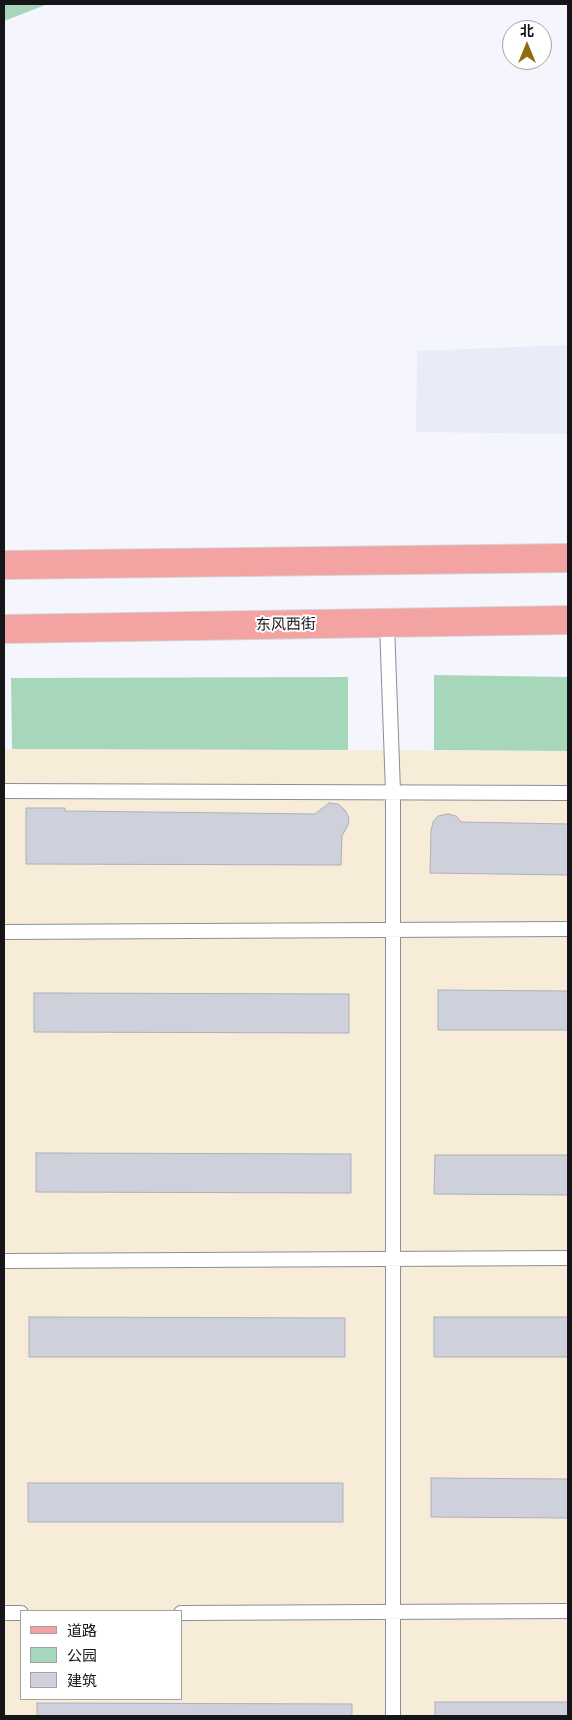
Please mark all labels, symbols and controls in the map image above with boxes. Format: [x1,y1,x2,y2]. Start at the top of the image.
north arrow [502,20,552,70]
text: 北 [520,22,534,40]
street label: 东风西街 [256,615,316,635]
legend [20,1610,182,1700]
text: 道路 [67,1621,97,1640]
text: 公园 [67,1646,97,1665]
text: 建筑 [67,1671,97,1690]

